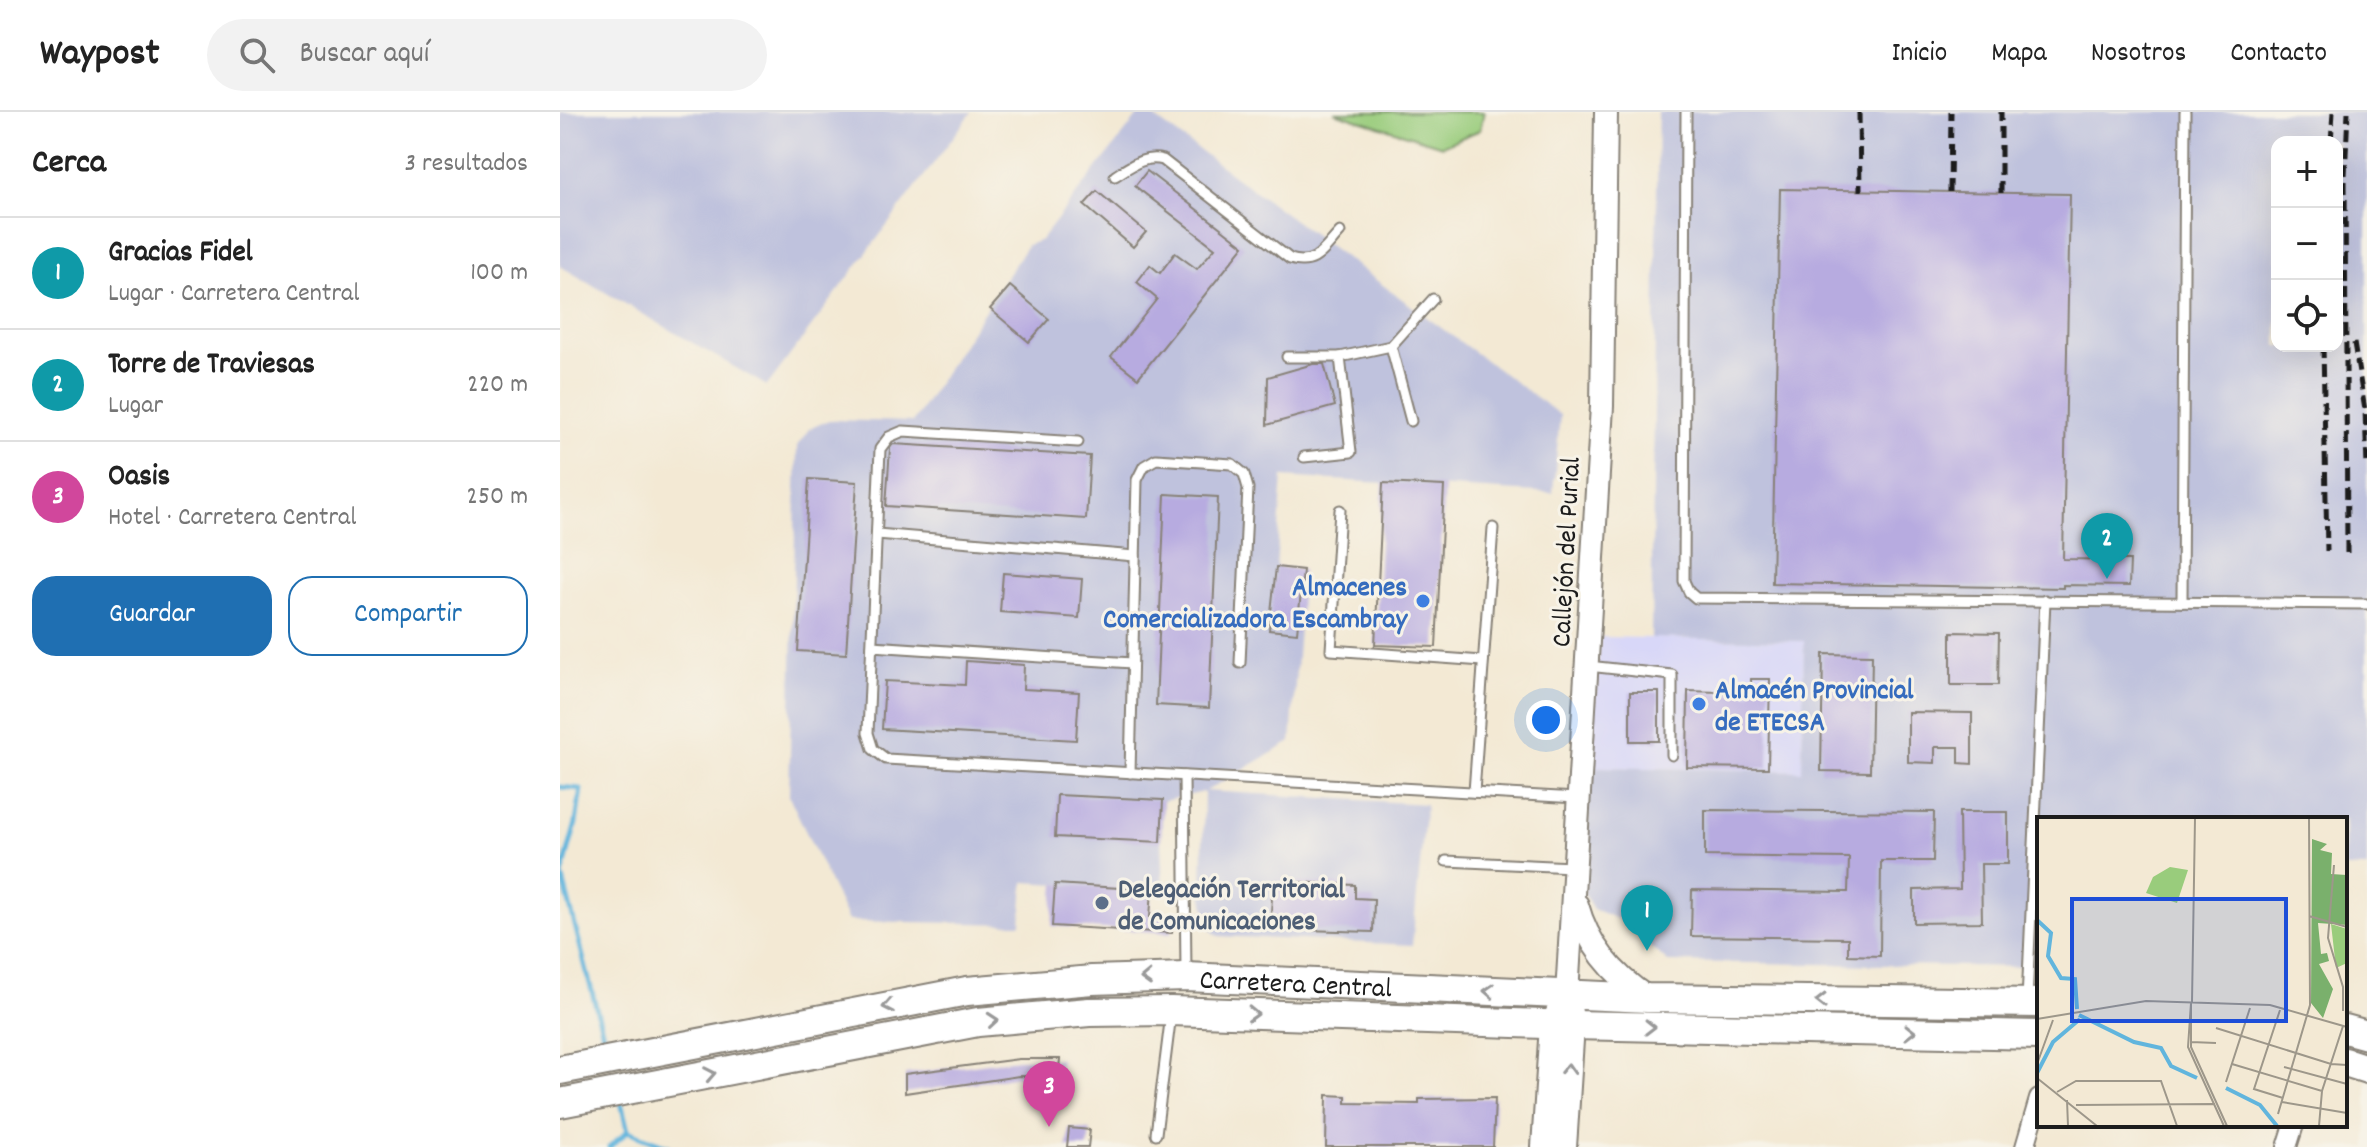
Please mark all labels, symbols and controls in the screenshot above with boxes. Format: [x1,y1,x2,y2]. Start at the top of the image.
search box [207,19,767,91]
text: Waypost [40,28,159,83]
icon: search [235,33,279,77]
text: Buscar aquí [299,34,429,77]
text: Inicio [1892,35,1947,75]
text: Mapa [1991,35,2047,75]
text: Nosotros [2091,35,2186,75]
text: Contacto [2230,35,2327,75]
map controls [2271,136,2343,352]
button: + [2271,136,2343,208]
text: Cerca [32,140,106,189]
text: 3 resultados [405,146,528,183]
button: − [2271,208,2343,280]
text: Gracias Fidel [108,233,253,276]
text: 1 [55,255,61,292]
text: 100 m [470,255,528,292]
text: Lugar · Carretera Central [108,276,359,313]
button: locate [2271,280,2343,352]
text: Torre de Traviesas [108,345,315,388]
text: 2 [52,367,64,404]
text: 220 m [467,367,528,404]
text: Lugar [108,388,163,425]
street label: Callejón del Purial [1544,456,1594,648]
text: Oasis [108,457,170,500]
text: 3 [52,479,64,516]
text: 250 m [467,479,528,516]
text: Hotel · Carretera Central [108,500,356,537]
pin: 2 [2081,513,2133,579]
place label: Almacenes Comercializadora Escambray [1103,570,1409,642]
button: Guardar [32,576,272,656]
button: Compartir [288,576,528,656]
marker: Almacenes Comercializadora Escambray [1414,592,1432,610]
place label: Almacén Provincial de ETECSA [1715,673,1914,745]
marker: Almacén Provincial de ETECSA [1690,695,1708,713]
your location [1526,700,1566,740]
inset map [2037,817,2347,1127]
place label: Delegación Territorial de Comunicaciones [1118,872,1345,944]
pin: 1 [1621,885,1673,951]
marker: Delegación Territorial de Comunicaciones [1093,894,1111,912]
street label: Carretera Central [1199,963,1393,1011]
one-way arrow [1139,970,1152,987]
one-way arrow [1482,983,1495,1000]
one-way arrow [1814,992,1827,1010]
one-way arrow [881,997,895,1014]
one-way arrow [1247,1005,1260,1022]
one-way arrow [987,1012,1000,1029]
one-way arrow [1644,1018,1657,1036]
one-way arrow [1904,1024,1917,1041]
pin: 3 [1023,1061,1075,1127]
one-way arrow [1559,1062,1576,1075]
one-way arrow [703,1066,717,1083]

